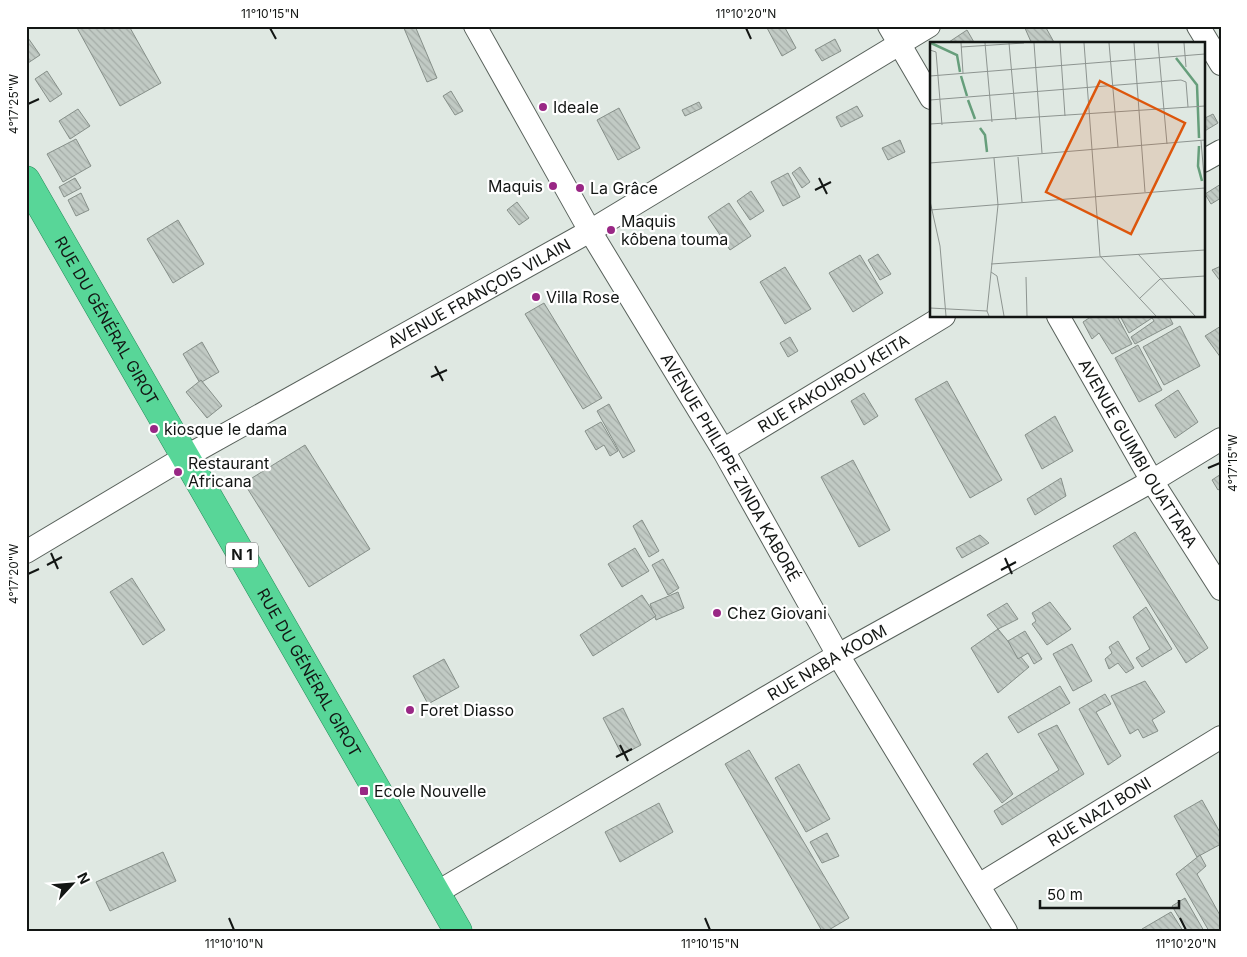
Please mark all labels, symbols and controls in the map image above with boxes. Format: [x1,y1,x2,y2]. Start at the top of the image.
text: 11°10'15"N [241,6,299,21]
text: 11°10'20"N [716,6,776,21]
inset map [930,42,1204,318]
text: 4°17'25"W [6,74,21,134]
place label: Ideale [553,97,599,117]
marker: Ideale [537,101,549,113]
place label: Maquis [488,176,543,196]
place label: La Grâce [590,178,658,198]
marker: Maquis [547,180,559,192]
marker: La Grâce [574,182,586,194]
place label: Maquis kôbena touma [621,211,728,249]
marker: Maquis kôbena touma [605,224,617,236]
street label: RUE DU GÉNÉRAL GIROT [50,233,163,408]
street label: AVENUE FRANÇOIS VILAIN [384,234,574,352]
place label: Villa Rose [546,287,620,307]
marker: Villa Rose [530,291,542,303]
street label: RUE FAKOUROU KEITA [754,330,913,437]
street label: AVENUE PHILIPPE ZINDA KABORÉ [657,350,805,585]
street label: AVENUE GUIMBI OUATTARA [1075,355,1202,551]
place label: kiosque le dama [164,419,287,439]
marker: kiosque le dama [148,423,160,435]
text: 4°17'15"W [1225,434,1240,492]
place label: Restaurant Africana [188,453,269,491]
marker: Restaurant Africana [172,466,184,478]
road number: N 1 [226,542,258,568]
text: 4°17'20"W [6,544,21,604]
street label: RUE DU GÉNÉRAL GIROT [253,585,366,760]
place label: Chez Giovani [727,603,827,623]
marker: Chez Giovani [711,607,723,619]
street label: RUE NABA KOOM [764,620,890,705]
place label: Foret Diasso [420,700,514,720]
marker: Foret Diasso [404,704,416,716]
street label: RUE NAZI BONI [1044,772,1155,851]
place label: Ecole Nouvelle [374,781,486,801]
marker: Ecole Nouvelle [358,785,370,797]
north arrow [48,860,98,910]
text: N [74,870,94,887]
scale bar [1040,877,1178,909]
text: 50 m [1047,885,1083,904]
text: 11°10'10"N [205,936,263,951]
text: 11°10'15"N [681,936,739,951]
text: 11°10'20"N [1156,936,1216,951]

